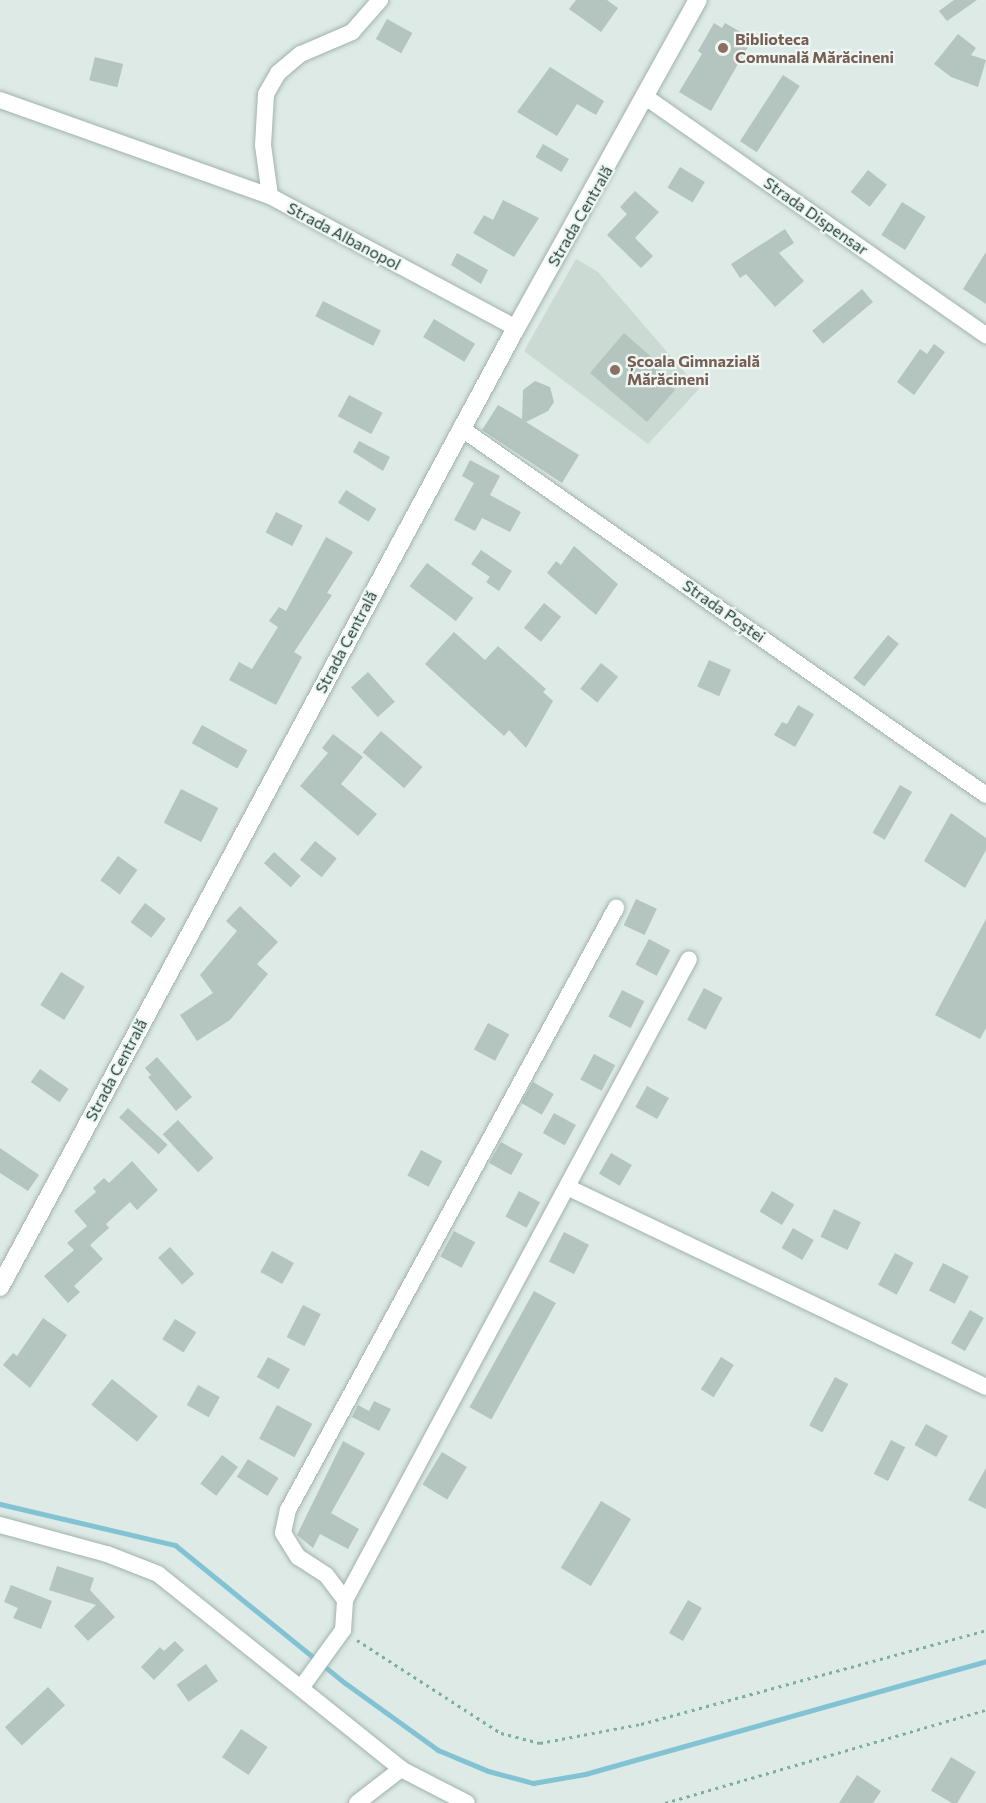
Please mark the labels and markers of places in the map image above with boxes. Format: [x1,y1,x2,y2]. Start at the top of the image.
place label: Biblioteca Comunală Mărăcineni [735,29,894,67]
marker: Biblioteca Comunală Mărăcineni [716,41,730,55]
place label: Școala Gimnazială Mărăcineni [627,351,760,389]
marker: Școala Gimnazială Mărăcineni [608,363,622,377]

